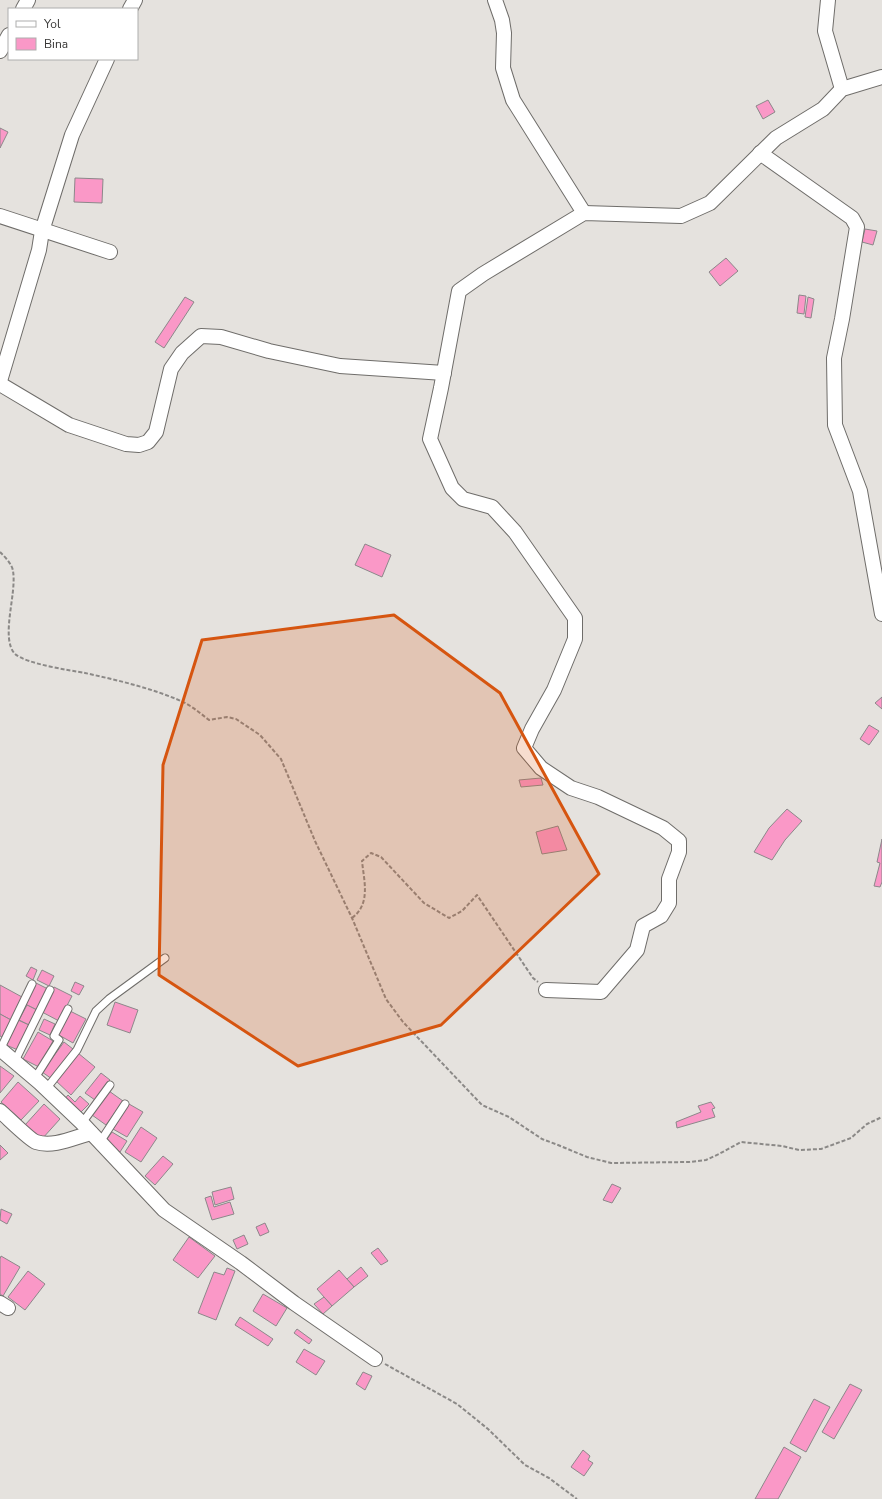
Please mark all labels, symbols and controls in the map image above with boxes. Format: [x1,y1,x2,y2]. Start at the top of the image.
legend [8,8,138,60]
text: Yol [43,16,61,32]
text: Bina [44,36,68,52]

